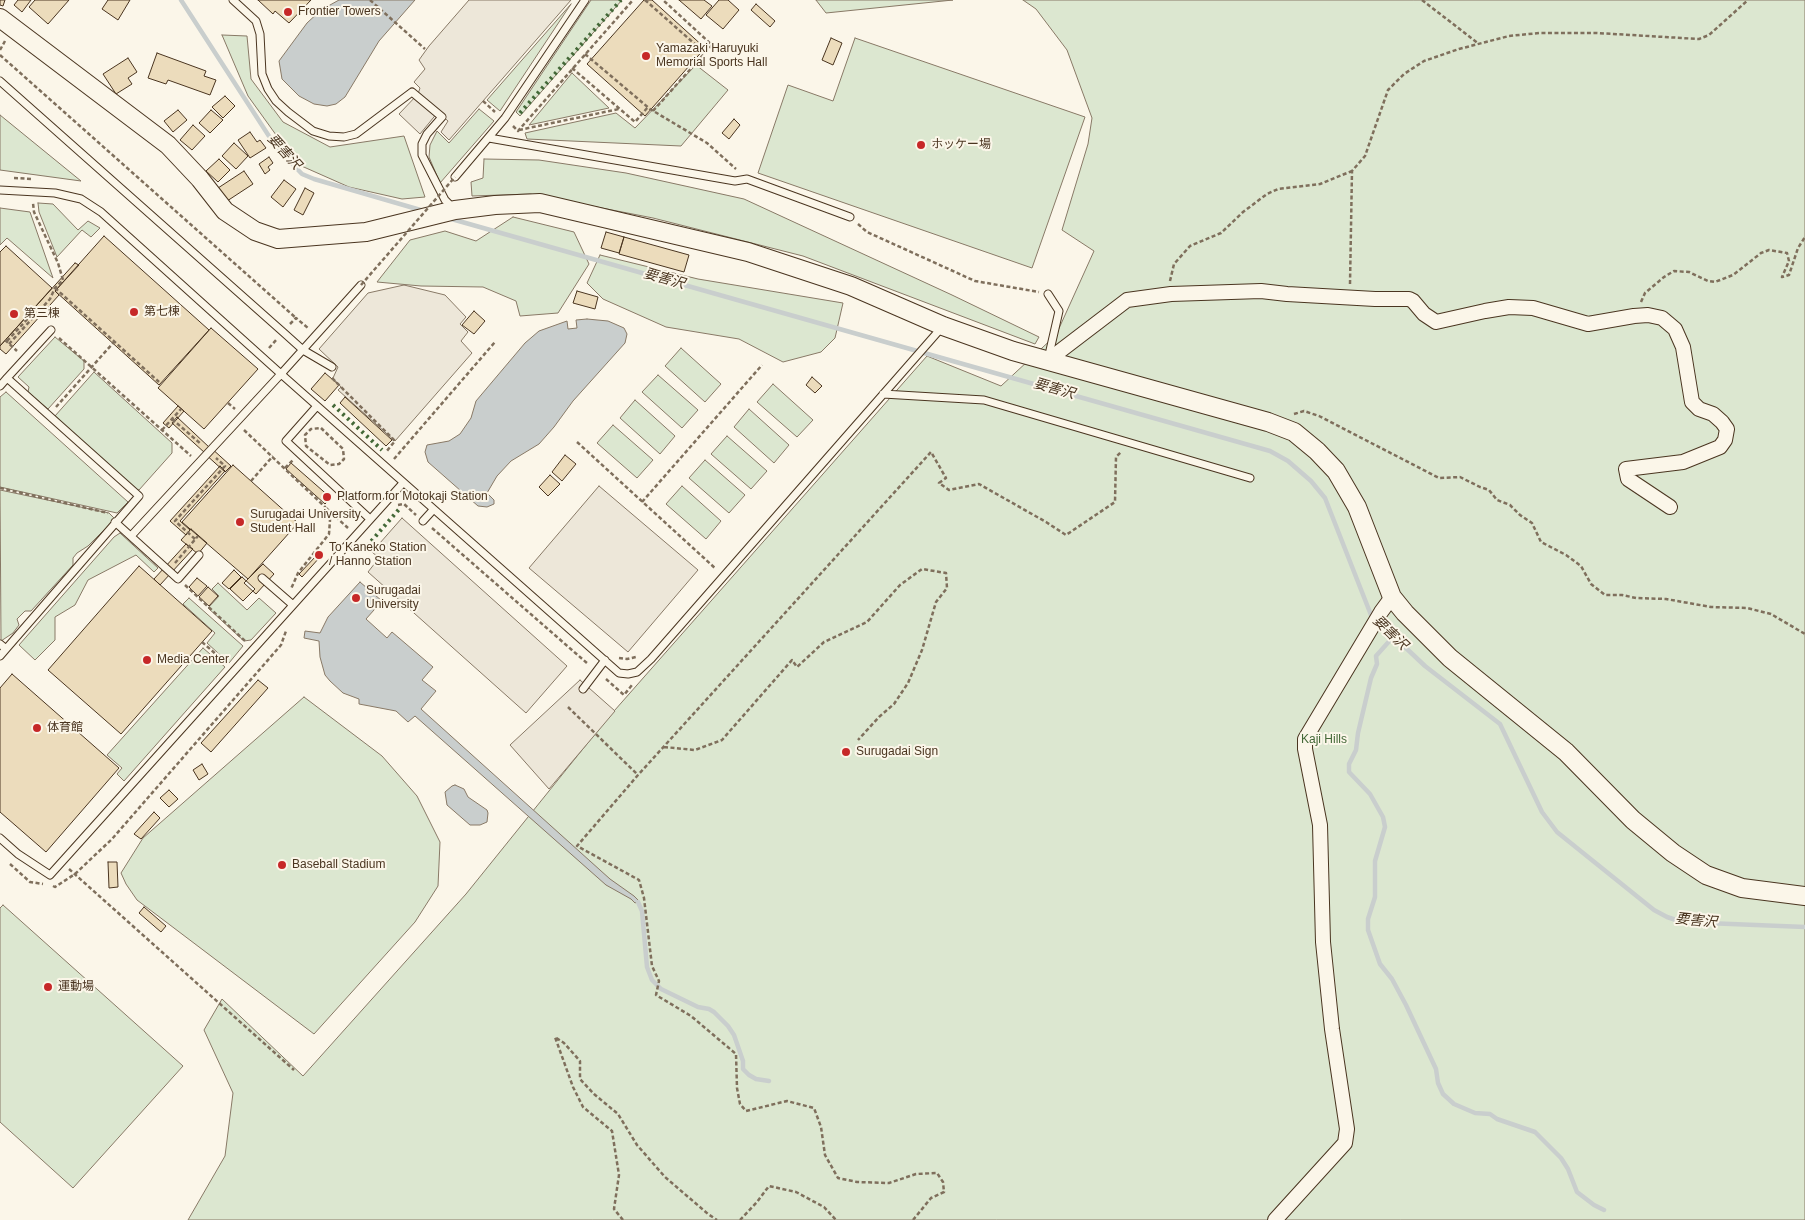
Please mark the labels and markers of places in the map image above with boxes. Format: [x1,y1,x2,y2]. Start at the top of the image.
place label: Frontier Towers [298,5,381,19]
marker: Frontier Towers [282,6,294,18]
place label: Yamazaki Haruyuki Memorial Sports Hall [656,42,767,70]
marker: Yamazaki Haruyuki Memorial Sports Hall [640,50,652,62]
place label: ホッケー場 [931,138,991,152]
marker: ホッケー場 [915,139,927,151]
place label: 第七棟 [144,305,180,319]
marker: 第七棟 [128,306,140,318]
place label: 第三棟 [24,307,60,321]
marker: 第三棟 [8,308,20,320]
place label: Platform for Motokaji Station [337,490,488,504]
marker: Platform for Motokaji Station [321,491,333,503]
place label: Surugadai University Student Hall [250,508,361,536]
marker: Surugadai University Student Hall [234,516,246,528]
place label: To Kaneko Station / Hanno Station [329,541,426,569]
marker: To Kaneko Station / Hanno Station [313,549,325,561]
place label: Surugadai University [366,584,421,612]
marker: Surugadai University [350,592,362,604]
place label: Media Center [157,653,229,667]
marker: Media Center [141,654,153,666]
place label: 体育館 [47,721,83,735]
marker: 体育館 [31,722,43,734]
place label: Surugadai Sign [856,745,938,759]
marker: Surugadai Sign [840,746,852,758]
place label: Baseball Stadium [292,858,385,872]
marker: Baseball Stadium [276,859,288,871]
place label: 運動場 [58,980,94,994]
marker: 運動場 [42,981,54,993]

